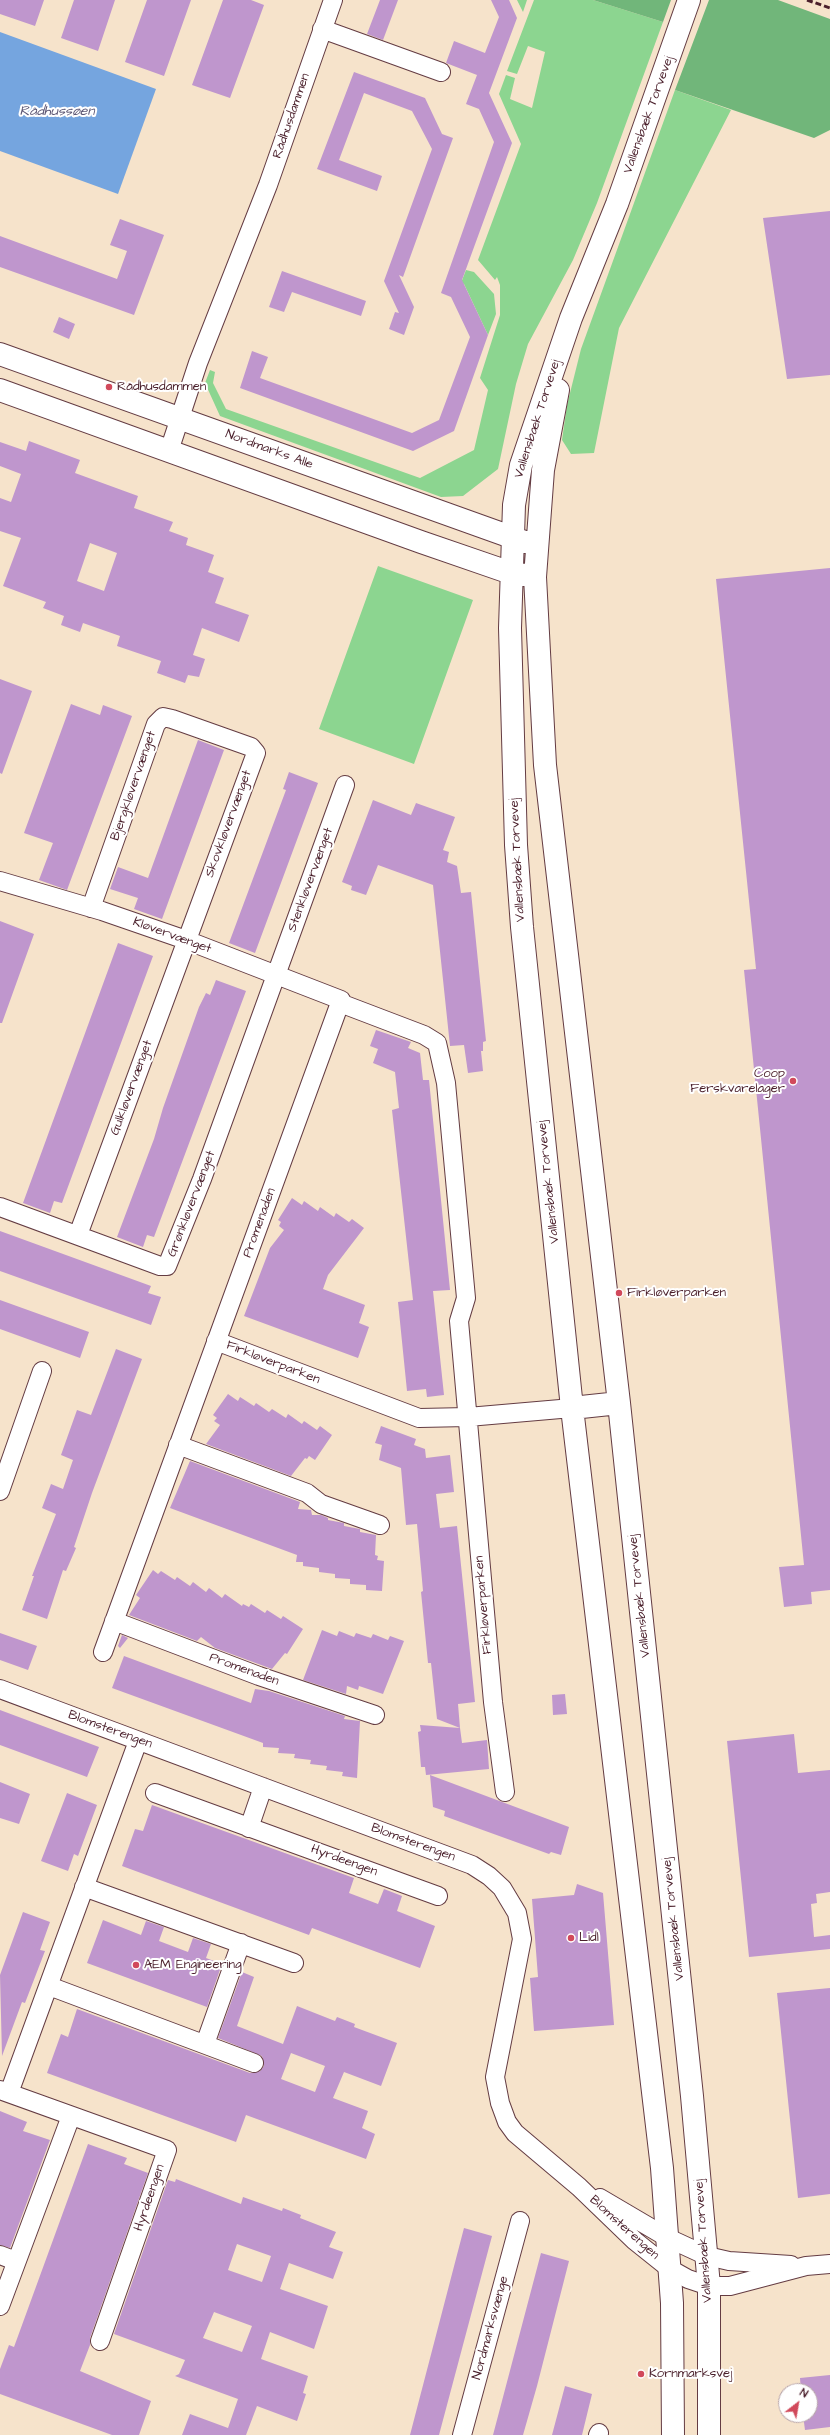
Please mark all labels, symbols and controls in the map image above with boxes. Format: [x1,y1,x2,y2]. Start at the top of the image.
street label: Vallensbæk Torvevej [620,54,678,176]
street label: Rådhusdammen [270,71,314,161]
water label: Rådhussøen [20,104,94,120]
street label: Vallensbæk Torvevej [511,358,565,480]
place label: Rådhusdammen [117,379,206,395]
marker: Rådhusdammen [104,382,114,392]
street label: Nordmarks Alle [223,427,315,473]
street label: Bjergkløvervænget [108,729,160,843]
street label: Skovkløvervænget [202,768,256,880]
street label: Vallensbæk Torvevej [507,798,529,922]
street label: Stenkløvervænget [285,826,337,934]
street label: Kløvervænget [131,915,213,957]
street label: Gulkløvervænget [108,1038,156,1138]
place label: Coop Ferskvarelager [690,1066,785,1097]
marker: Coop Ferskvarelager [788,1076,798,1086]
street label: Vallensbæk Torvevej [535,1120,563,1244]
street label: Grønkløvervænget [165,1149,219,1259]
street label: Promenaden [240,1186,280,1260]
place label: Firkløverparken [627,1285,726,1301]
marker: Firkløverparken [614,1288,624,1298]
street label: Firkløverparken [224,1338,322,1388]
street label: Vallensbæk Torvevej [626,1534,654,1658]
street label: Firkløverparken [472,1555,496,1655]
street label: Promenaden [207,1650,281,1690]
street label: Blomsterengen [66,1708,154,1752]
street label: Blomsterengen [369,1821,457,1865]
street label: Hyrdeengen [309,1842,379,1880]
street label: Vallensbæk Torvevej [660,1857,688,1981]
place label: Lidl [579,1930,599,1946]
marker: Lidl [566,1933,576,1943]
place label: AEM Engineering [144,1957,242,1973]
marker: AEM Engineering [131,1960,141,1970]
street label: Hyrdeengen [131,2163,169,2233]
street label: Vallensbæk Torvevej [692,2179,716,2303]
street label: Blomsterengen [586,2193,662,2263]
street label: Nordmarksvænge [470,2274,512,2382]
place label: Kornmarksvej [649,2366,732,2382]
marker: Kornmarksvej [636,2369,646,2379]
north arrow [778,2383,818,2423]
text: N [797,2385,811,2401]

